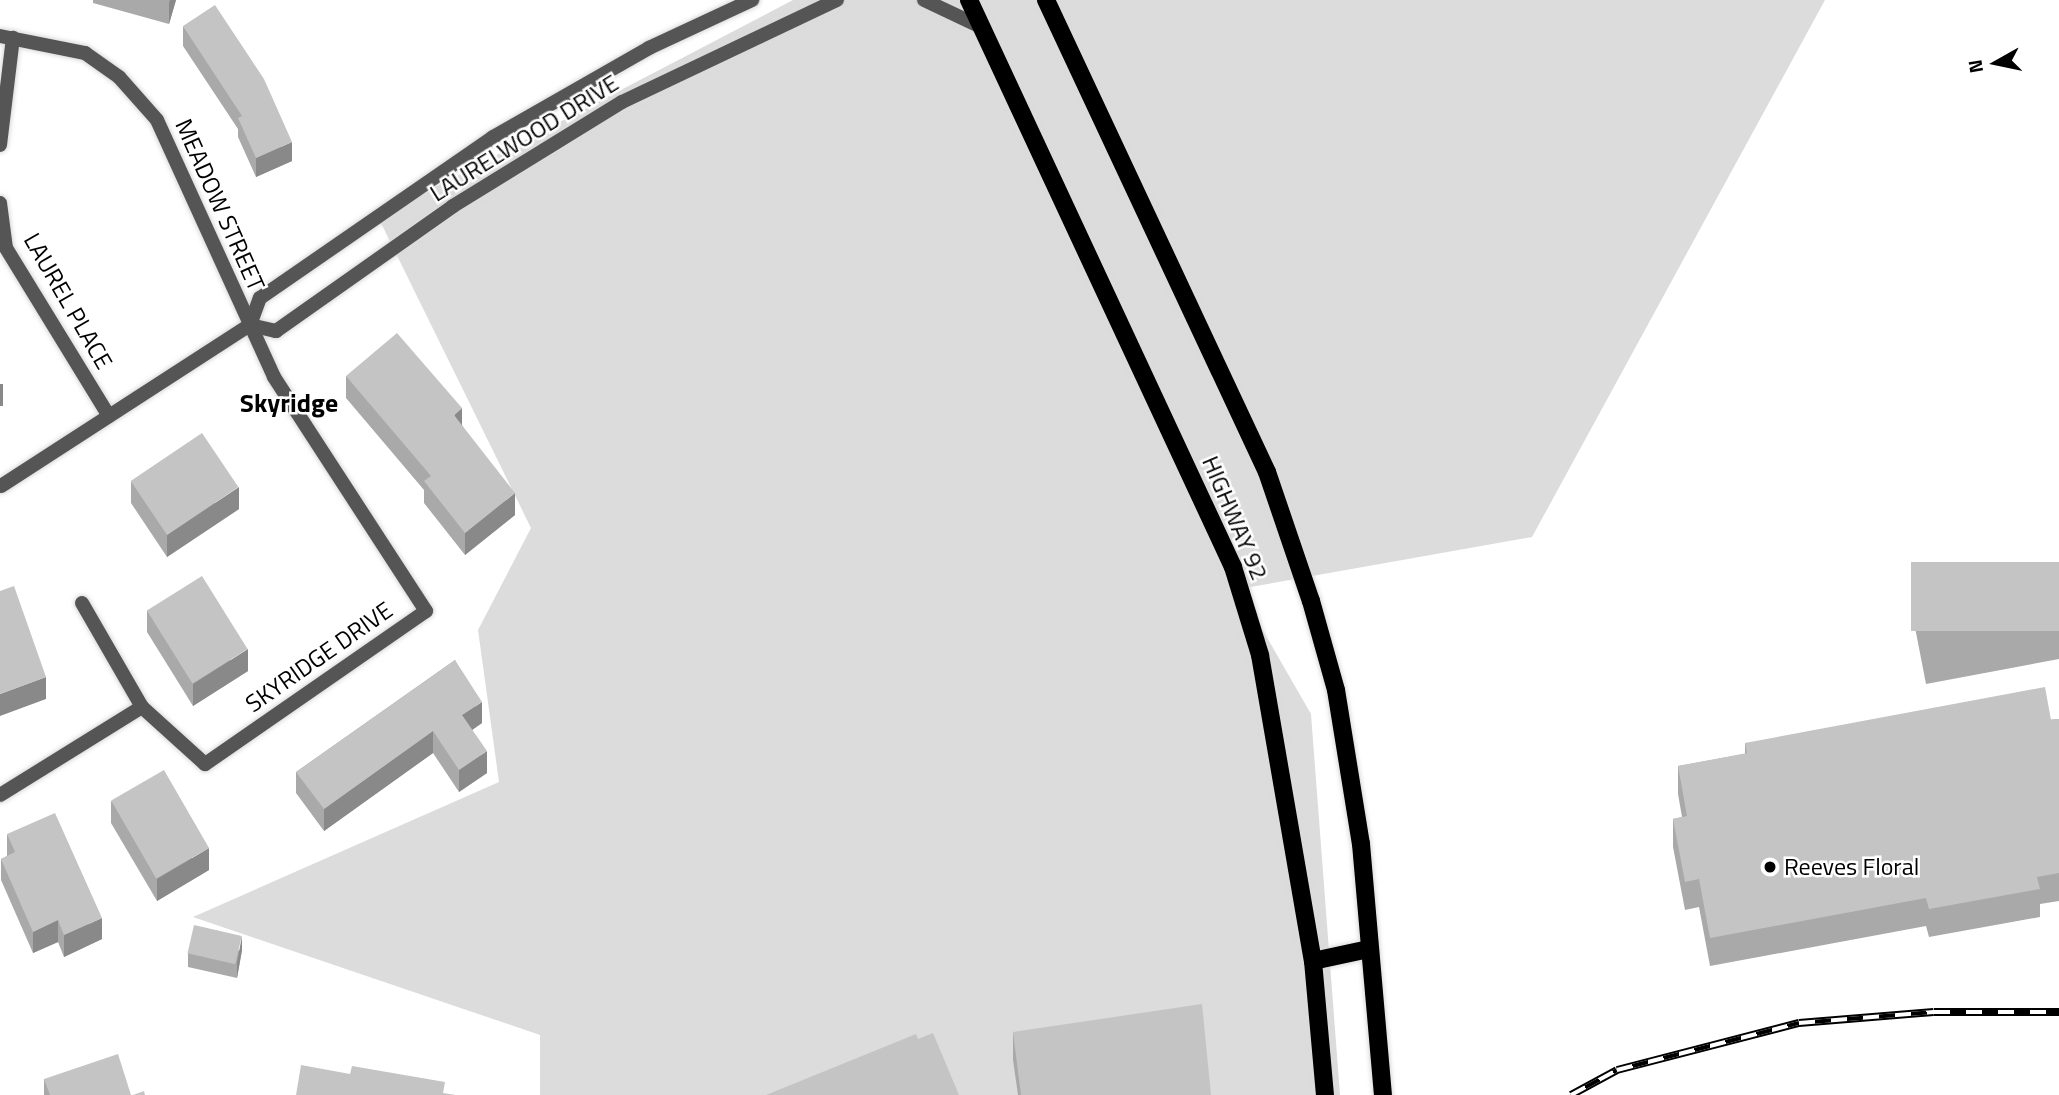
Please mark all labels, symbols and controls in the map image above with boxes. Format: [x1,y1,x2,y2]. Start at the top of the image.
north arrow [1961,28,2031,98]
text: N [1959,58,1990,75]
street label: LAURELWOOD DRIVE [424,68,624,208]
street label: MEADOW STREET [169,115,271,295]
street label: LAUREL PLACE [18,228,118,374]
district label: Skyridge [240,387,338,419]
street label: HIGHWAY 92 [1196,452,1274,584]
street label: SKYRIDGE DRIVE [240,596,398,718]
place label: Reeves Floral [1784,853,1919,881]
marker: Reeves Floral [1762,859,1778,875]

